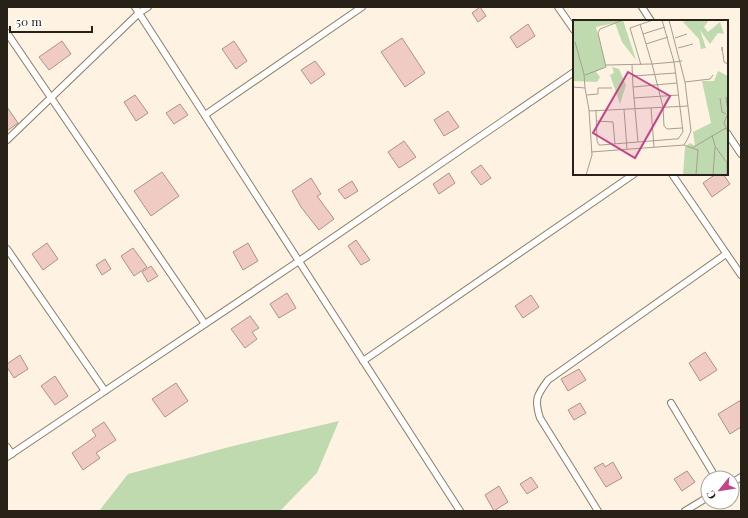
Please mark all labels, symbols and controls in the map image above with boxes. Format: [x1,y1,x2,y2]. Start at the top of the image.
scale bar [10,8,92,34]
text: 50 m [16,13,42,29]
inset map [573,20,728,175]
north arrow [700,470,740,510]
text: С [702,488,719,502]

